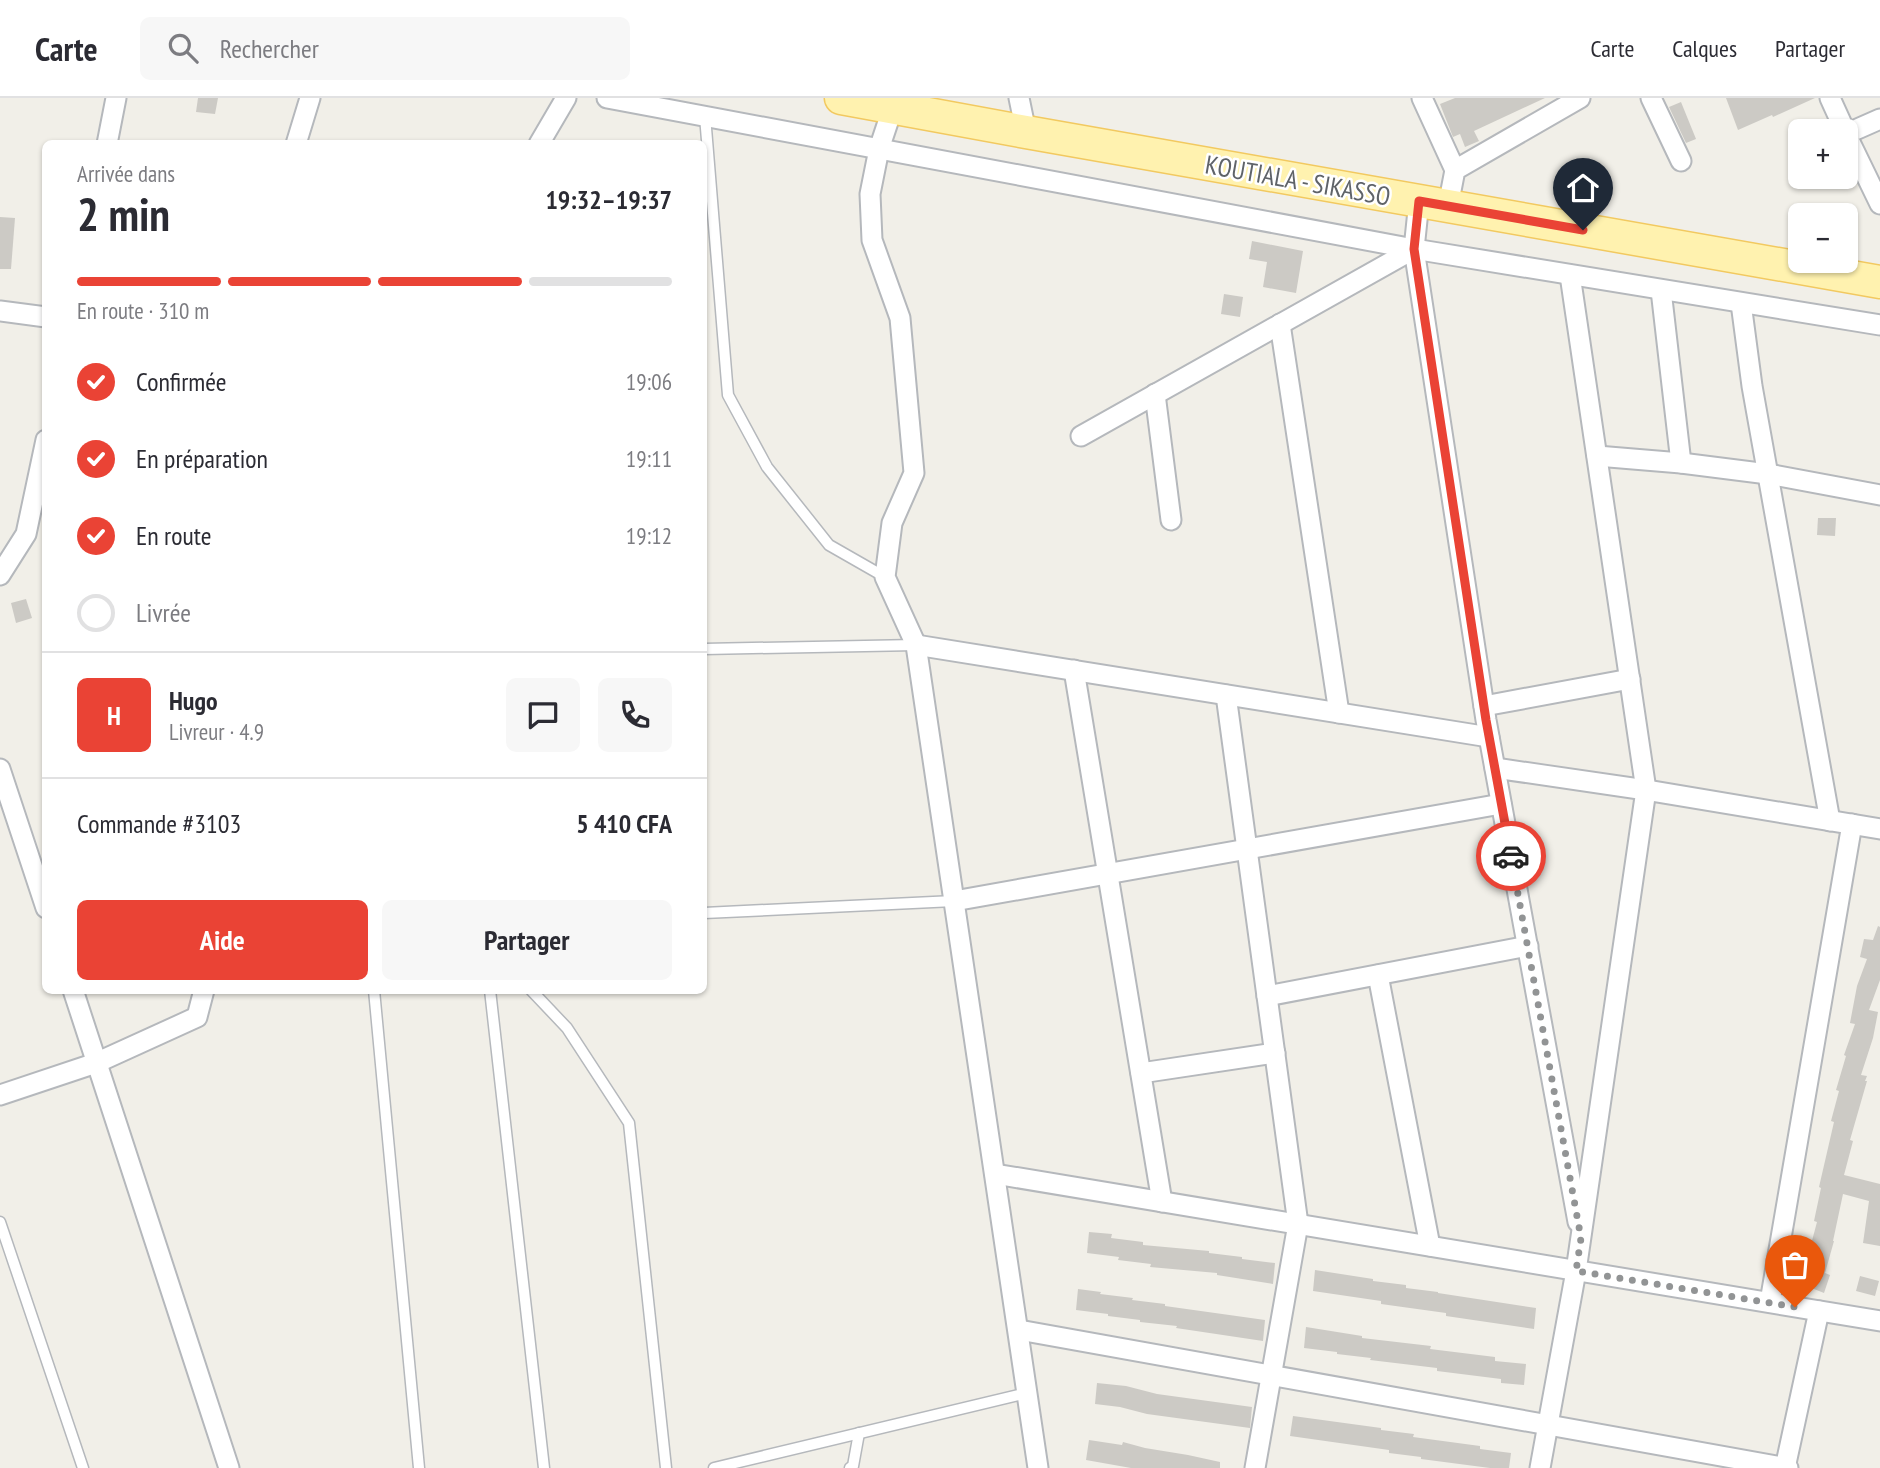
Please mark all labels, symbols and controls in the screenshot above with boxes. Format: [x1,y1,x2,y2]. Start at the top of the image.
search box [140,17,630,80]
text: Carte [35,27,98,70]
icon: search [164,29,202,67]
text: Rechercher [220,32,319,65]
text: Carte [1591,33,1634,64]
text: Calques [1672,33,1737,64]
text: Partager [1775,33,1845,64]
map controls [1788,119,1858,273]
button: + [1788,119,1858,189]
street label: KOUTIALA - SIKASSO [1203,147,1393,213]
pin [1553,158,1613,230]
text: Arrivée dans [77,159,175,188]
icon: home [1564,169,1602,207]
text: 19:32–19:37 [545,183,672,216]
text: 2 min [77,184,170,244]
button: − [1788,203,1858,273]
text: En route · 310 m [77,296,209,325]
icon: check [77,363,115,401]
text: Confirmée [136,365,227,398]
text: 19:06 [626,367,672,396]
icon: check [77,440,115,478]
text: En préparation [136,442,268,475]
text: 19:11 [626,444,672,473]
icon: check [77,517,115,555]
text: En route [136,519,211,552]
text: 19:12 [626,521,672,550]
text: Livrée [136,596,191,629]
button: chat [506,678,580,752]
button: phone [598,678,672,752]
text: Hugo [169,684,218,717]
text: H [107,699,121,732]
text: Livreur · 4.9 [169,717,264,746]
text: Commande #3103 [77,807,241,840]
text: 5 410 CFA [576,807,672,840]
courier [1476,821,1546,891]
icon: car [1492,837,1530,875]
button: Aide [77,900,368,980]
button: Partager [382,900,672,980]
pin [1765,1235,1825,1307]
icon: bag [1776,1246,1814,1284]

